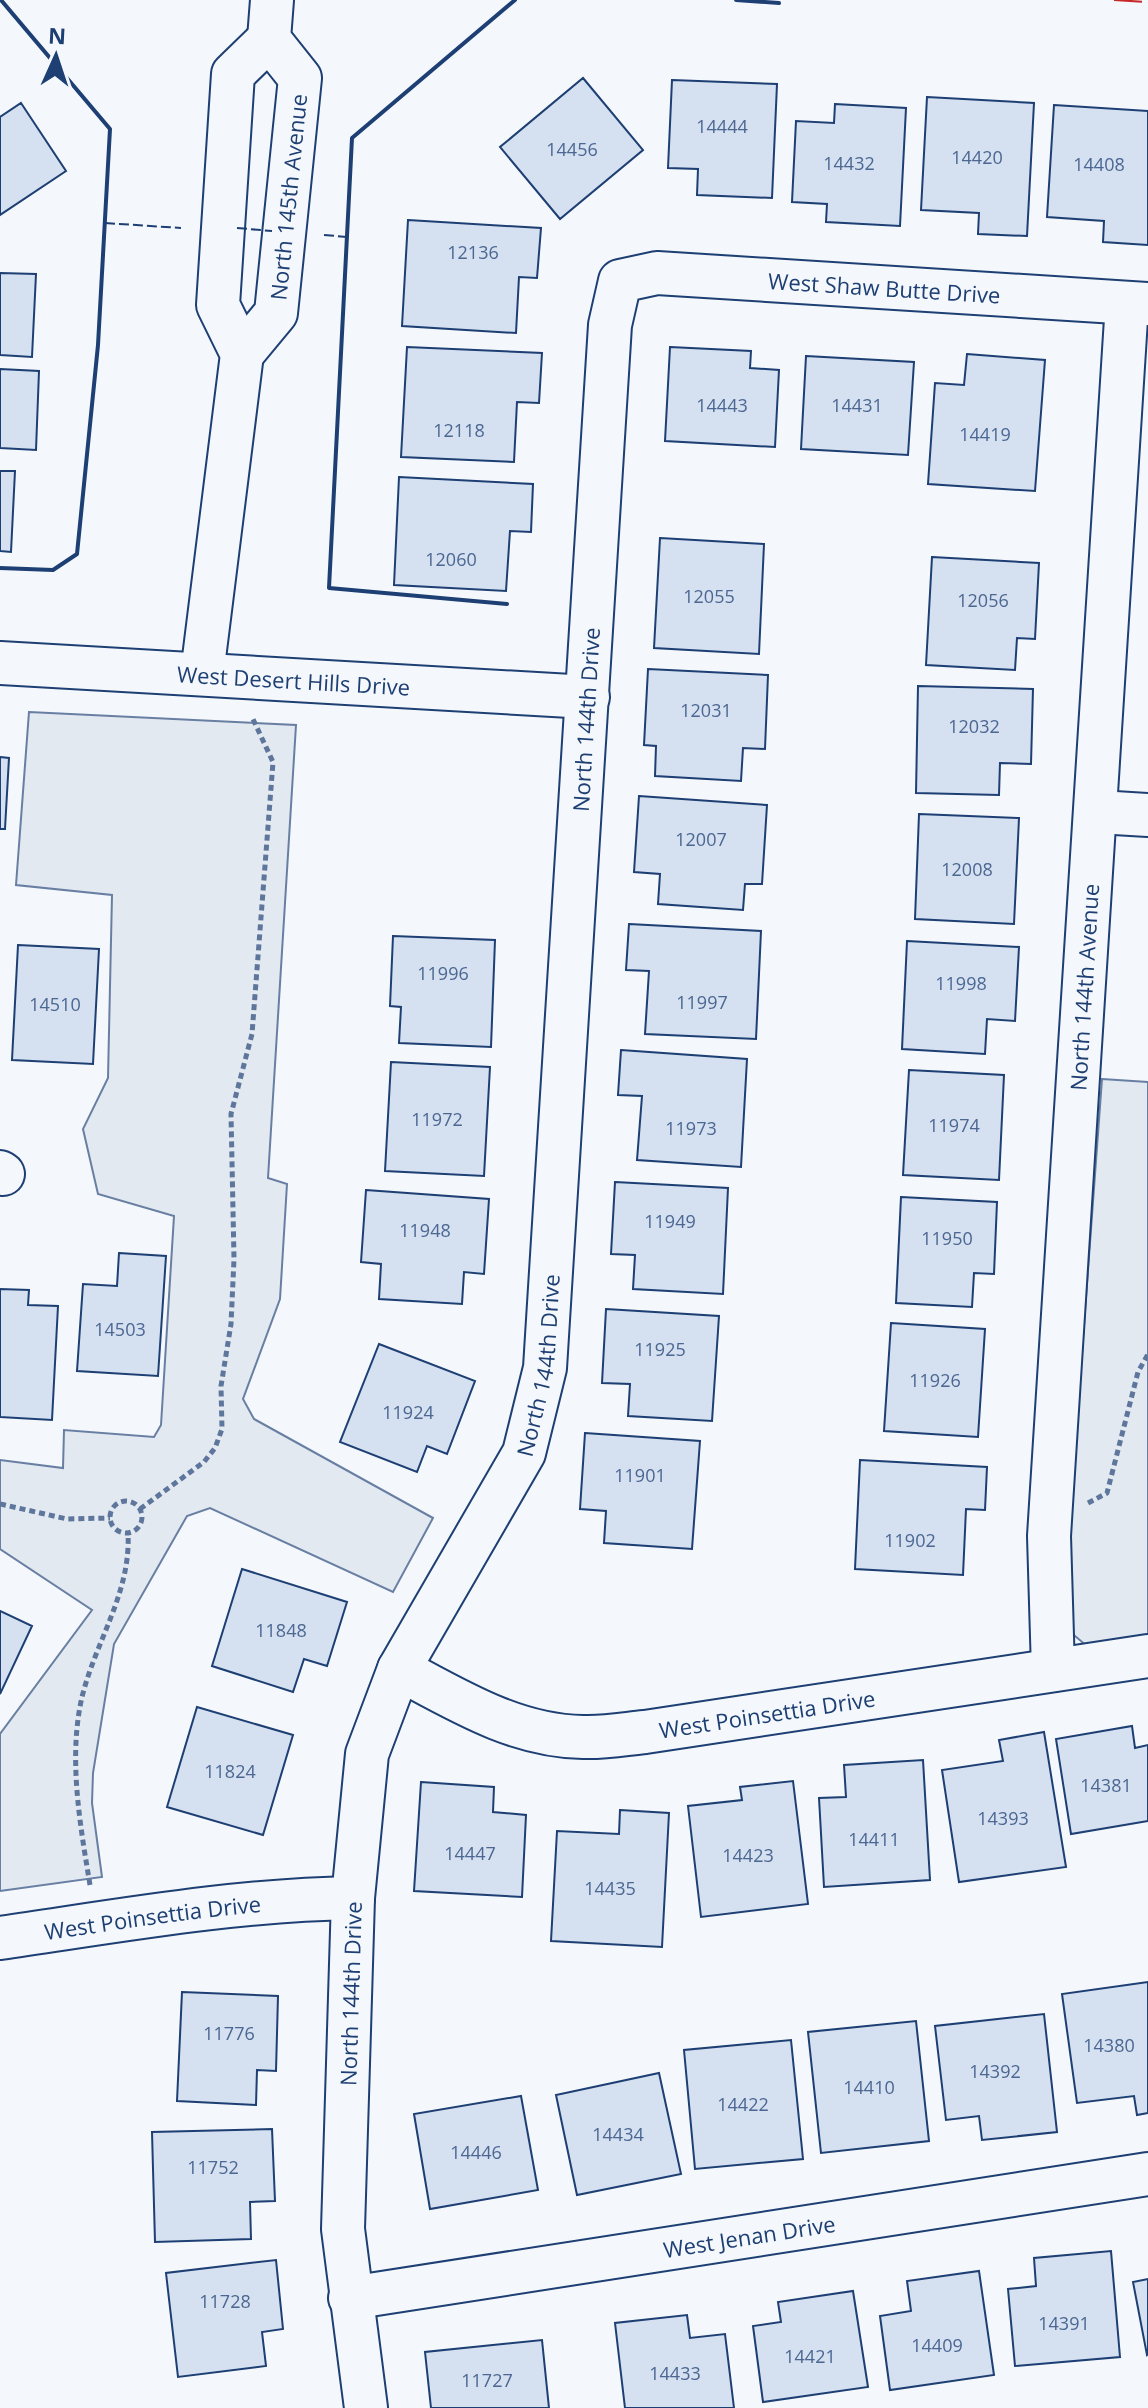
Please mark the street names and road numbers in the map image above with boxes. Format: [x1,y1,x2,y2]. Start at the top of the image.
street label: North 145th Avenue [262,92,313,302]
street label: West Shaw Butte Drive [767,265,1001,310]
street label: North 144th Drive [565,626,606,813]
street label: West Desert Hills Drive [176,658,411,702]
street label: North 144th Avenue [1062,883,1105,1092]
street label: North 144th Drive [509,1273,566,1460]
street label: West Poinsettia Drive [657,1682,877,1745]
street label: West Poinsettia Drive [42,1888,262,1946]
street label: North 144th Drive [332,1901,368,2086]
street label: West Jenan Drive [661,2208,837,2264]

